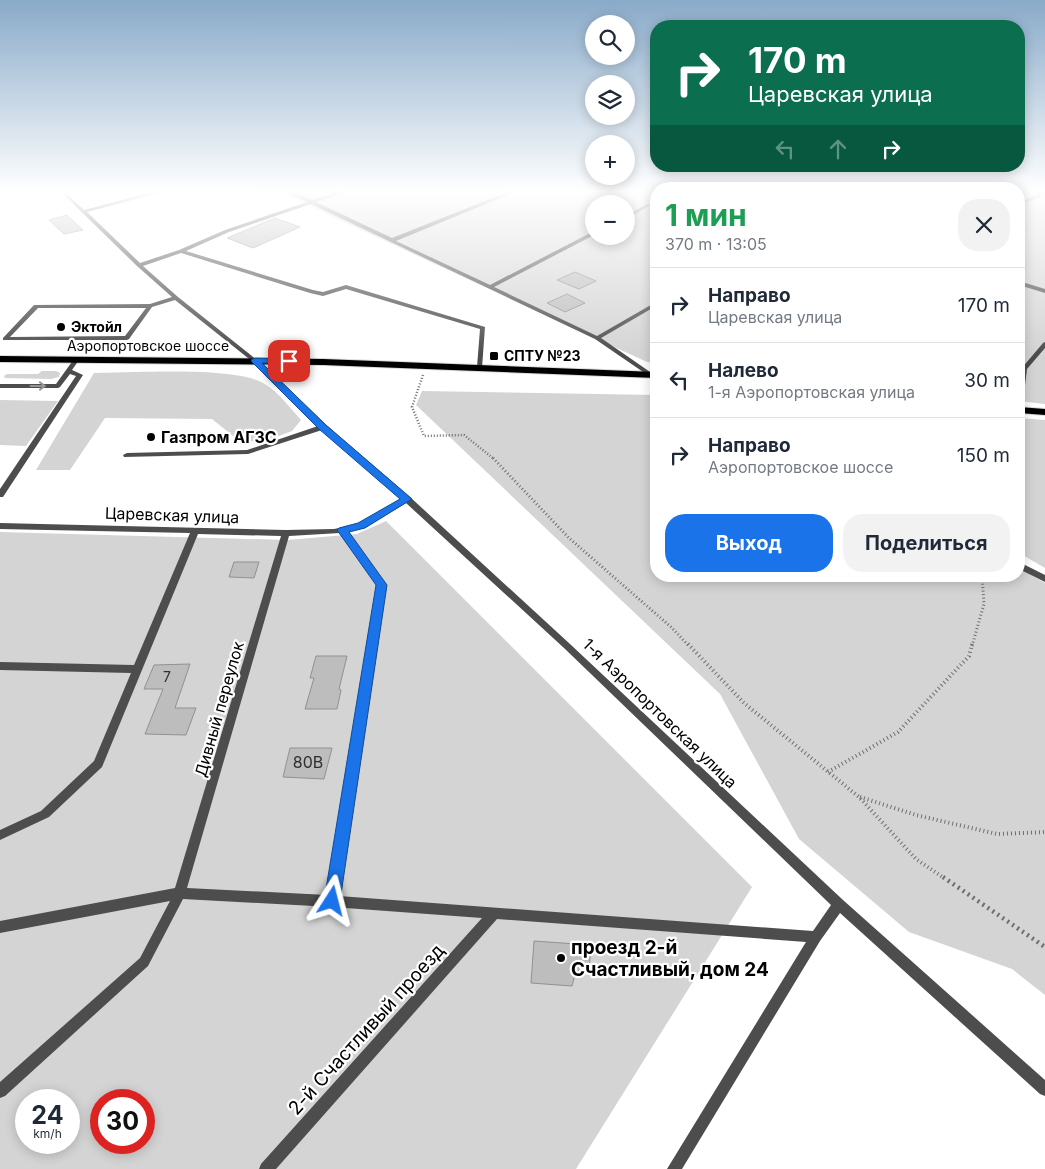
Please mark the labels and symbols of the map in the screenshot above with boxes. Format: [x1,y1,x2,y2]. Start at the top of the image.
place label: Эктойл [71,318,122,335]
marker: Эктойл [55,321,67,333]
street label: Аэропортовское шоссе [67,337,229,354]
pin [268,340,310,382]
place label: СПТУ №23 [504,347,580,364]
marker: СПТУ №23 [488,350,500,362]
one-way arrow [30,381,46,391]
place label: Газпром АГЗС [161,427,277,447]
marker: Газпром АГЗС [145,431,157,443]
street label: Царевская улица [105,503,239,527]
street label: 1-я Аэропортовская улица [579,634,741,792]
street label: Дивный переулок [190,639,248,779]
house number: 7 [163,668,171,685]
house number: 80В [293,752,323,772]
position arrow [305,874,357,926]
place label: проезд 2-й Счастливый, дом 24 [571,936,769,981]
street label: 2-й Счастливый проезд [283,939,449,1120]
marker: проезд 2-й Счастливый, дом 24 [555,952,567,964]
speed limit sign: 30 [90,1089,155,1154]

